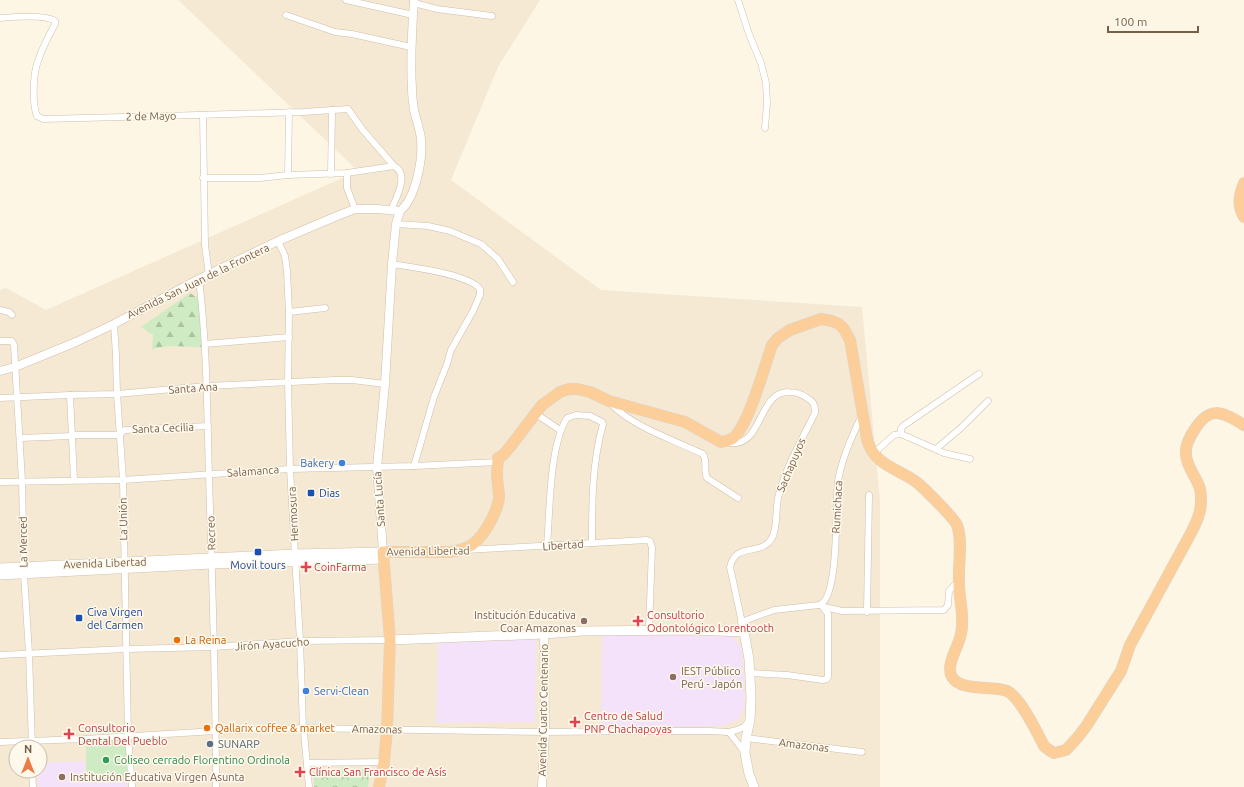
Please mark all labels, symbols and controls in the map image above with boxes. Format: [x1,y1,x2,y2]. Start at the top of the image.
scale bar [1108,8,1198,34]
text: 100 m [1114,15,1147,28]
street label: 2 de Mayo [126,110,176,122]
street label: Avenida San Juan de la Frontera [125,241,271,321]
street label: Santa Ana [168,380,218,396]
street label: Santa Cecilia [132,421,194,435]
street label: Sachapuyos [774,436,808,494]
place label: Bakery [300,457,335,469]
marker: Bakery [337,458,347,468]
street label: Salamanca [227,463,279,479]
street label: Santa Lucía [371,471,387,527]
street label: Rumichaca [830,480,844,534]
street label: Hermosura [286,486,300,542]
place label: Dias [319,487,340,499]
marker: Dias [306,488,316,498]
street label: La Unión [117,497,129,541]
street label: Recreo [204,515,218,551]
street label: La Merced [17,516,29,568]
street label: Libertad [542,538,584,552]
street label: Avenida Libertad [386,544,470,558]
marker: Movil tours [253,547,263,557]
street label: Avenida Libertad [63,556,147,570]
place label: Movil tours [230,559,286,571]
place label: CoinFarma [314,561,366,573]
marker: CoinFarma [301,562,311,572]
place label: Civa Virgen del Carmen [87,606,143,631]
place label: Institución Educativa Coar Amazonas [474,609,576,634]
place label: Consultorio Odontológico Lorentooth [647,609,774,634]
marker: Civa Virgen del Carmen [74,613,84,623]
marker: Consultorio Odontológico Lorentooth [632,615,644,627]
marker: Institución Educativa Coar Amazonas [579,616,589,626]
place label: La Reina [185,634,226,646]
marker: La Reina [172,635,182,645]
street label: Jirón Ayacucho [234,635,310,653]
street label: Avenida Cuarto Centenario [536,644,550,776]
place label: IEST Público Perú - Japón [681,665,742,690]
marker: IEST Público Perú - Japón [668,672,678,682]
place label: Servi-Clean [314,685,369,697]
marker: Servi-Clean [301,686,311,696]
place label: Centro de Salud PNP Chachapoyas [584,710,672,735]
marker: Centro de Salud PNP Chachapoyas [569,716,581,728]
place label: Consultorio Dental Del Pueblo [78,722,167,747]
place label: Qallarix coffee & market [215,722,336,734]
marker: Qallarix coffee & market [202,723,212,733]
street label: Amazonas [352,723,403,735]
marker: Consultorio Dental Del Pueblo [63,728,75,740]
street label: Amazonas [778,736,830,754]
place label: SUNARP [218,738,260,750]
north arrow [8,739,48,779]
marker: SUNARP [205,739,215,749]
text: N [24,743,32,755]
place label: Coliseo cerrado Florentino Ordinola [114,754,290,766]
marker: Coliseo cerrado Florentino Ordinola [101,755,111,765]
marker: Clínica San Francisco de Asís [294,766,306,778]
place label: Clínica San Francisco de Asís [309,766,447,778]
place label: Institución Educativa Virgen Asunta [70,771,244,783]
marker: Institución Educativa Virgen Asunta [57,772,67,782]

